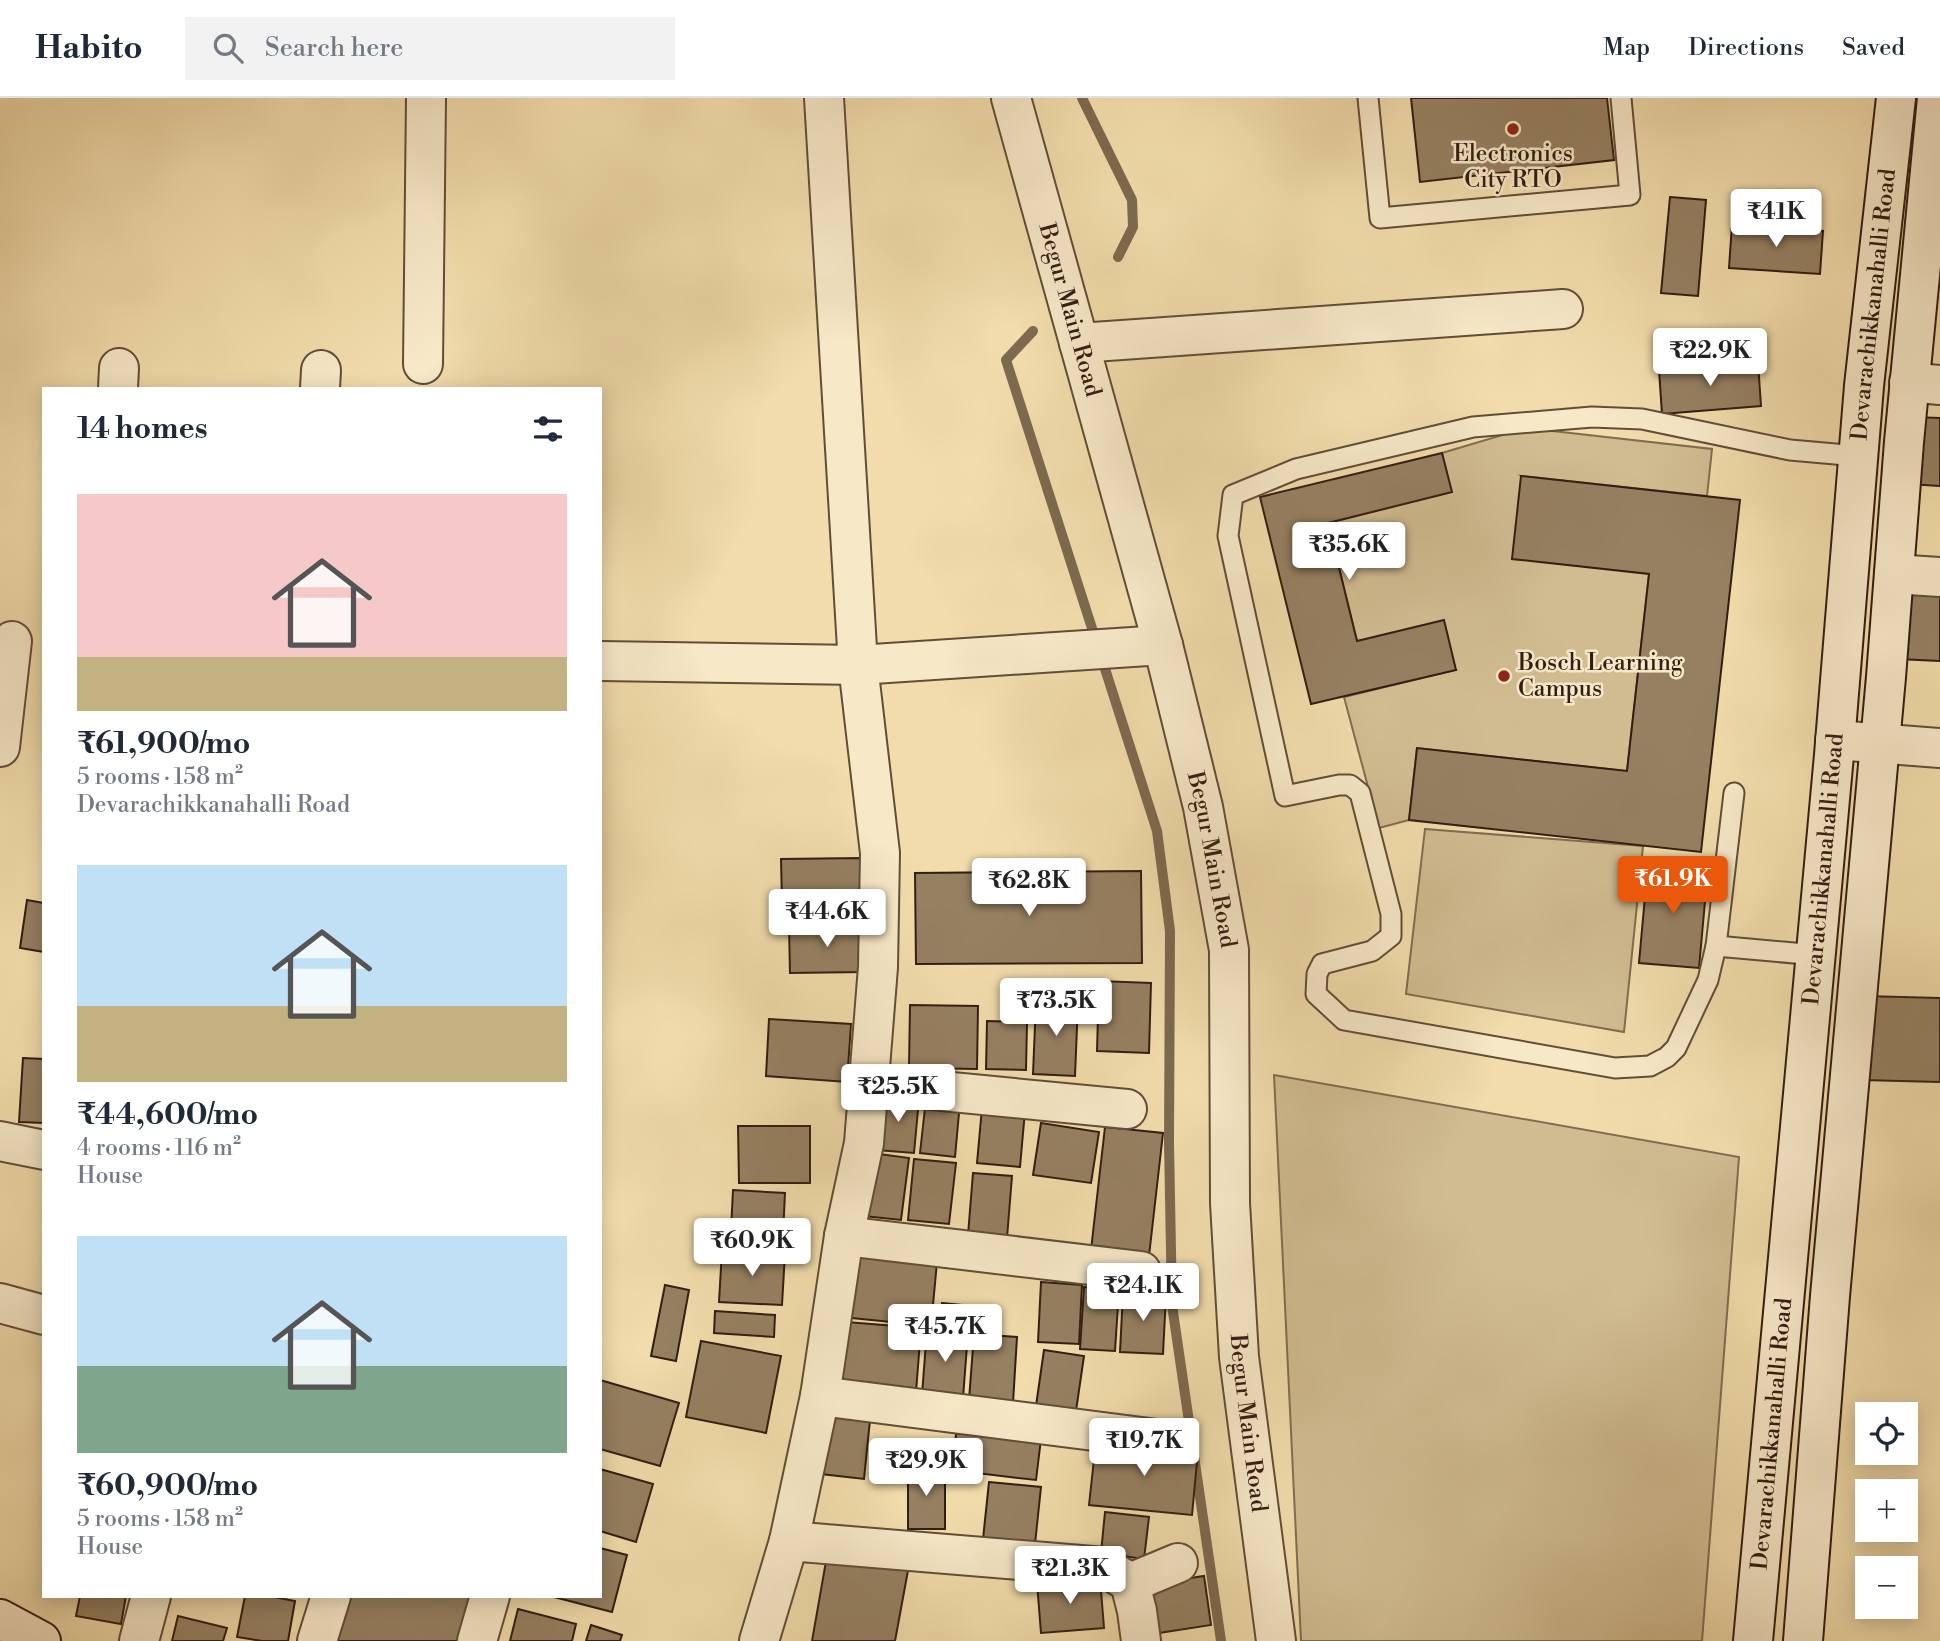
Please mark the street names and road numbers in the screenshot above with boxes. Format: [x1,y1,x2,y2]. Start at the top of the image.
street label: Devarachikkanahalli Road [1846,167,1902,441]
street label: Begur Main Road [1032,219,1107,400]
street label: Devarachikkanahalli Road [1797,732,1850,1006]
street label: Begur Main Road [1181,768,1242,950]
street label: Devarachikkanahalli Road [1746,1297,1798,1571]
street label: Begur Main Road [1224,1333,1273,1514]

